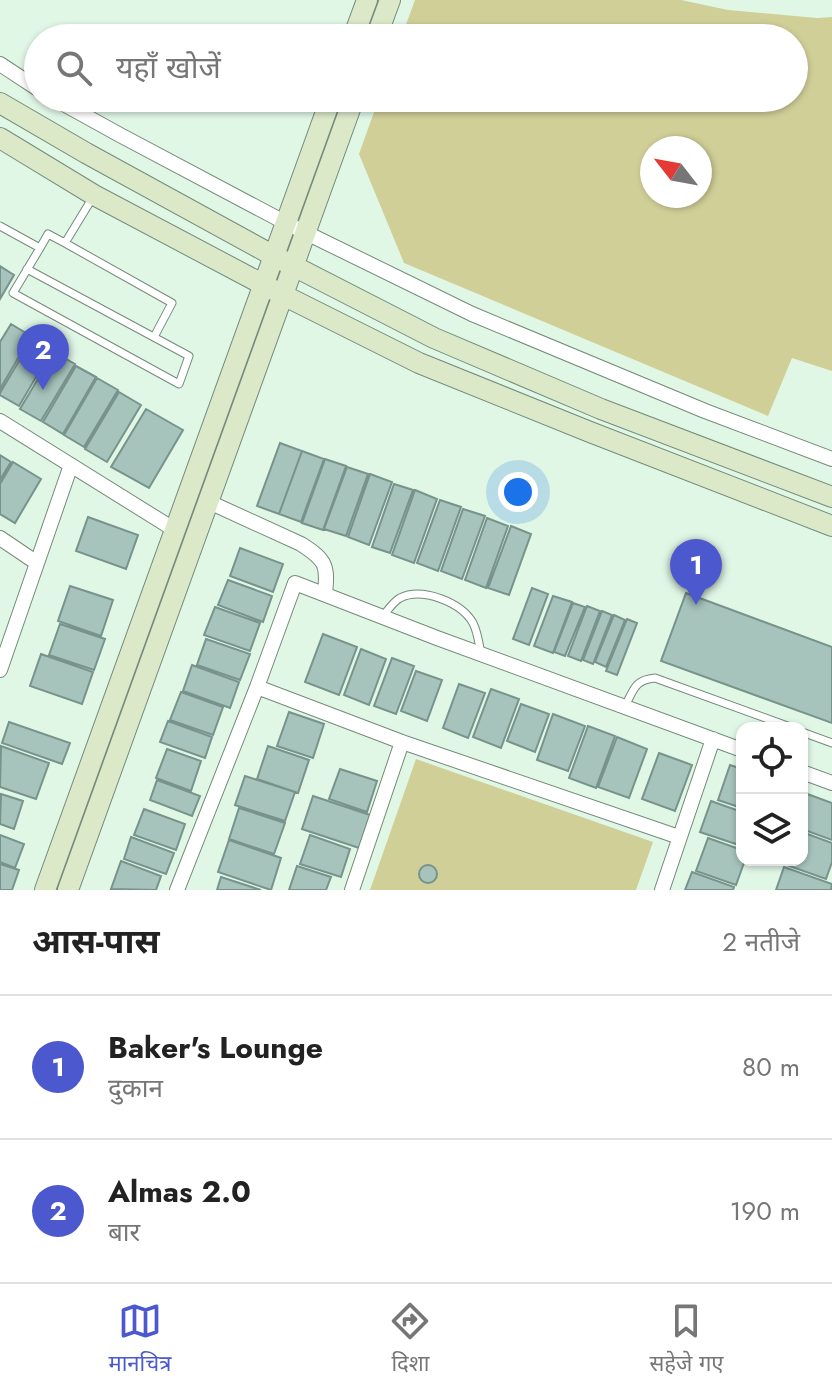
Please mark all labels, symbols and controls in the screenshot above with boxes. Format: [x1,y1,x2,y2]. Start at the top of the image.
search box [24,24,808,112]
icon: search [52,46,96,90]
text: यहाँ खोजें [116,46,221,89]
north arrow [640,136,712,208]
pin: 2 [17,324,69,390]
your location [498,472,538,512]
pin: 1 [670,539,722,605]
map controls [736,722,808,866]
button: locate [736,722,808,794]
button: layers [736,794,808,866]
text: आस-पास [32,917,160,966]
text: 2 नतीजे [722,923,800,961]
text: Baker's Lounge [108,1026,323,1069]
text: 1 [51,1048,65,1086]
text: 80 m [742,1048,800,1086]
text: दुकान [108,1069,163,1107]
text: Almas 2.0 [108,1170,251,1213]
text: 2 [49,1192,67,1230]
text: 190 m [730,1192,800,1230]
text: बार [108,1213,140,1251]
tab: मानचित्र [109,1299,171,1380]
tab: दिशा [388,1299,432,1380]
tab: सहेजे गए [649,1299,723,1380]

